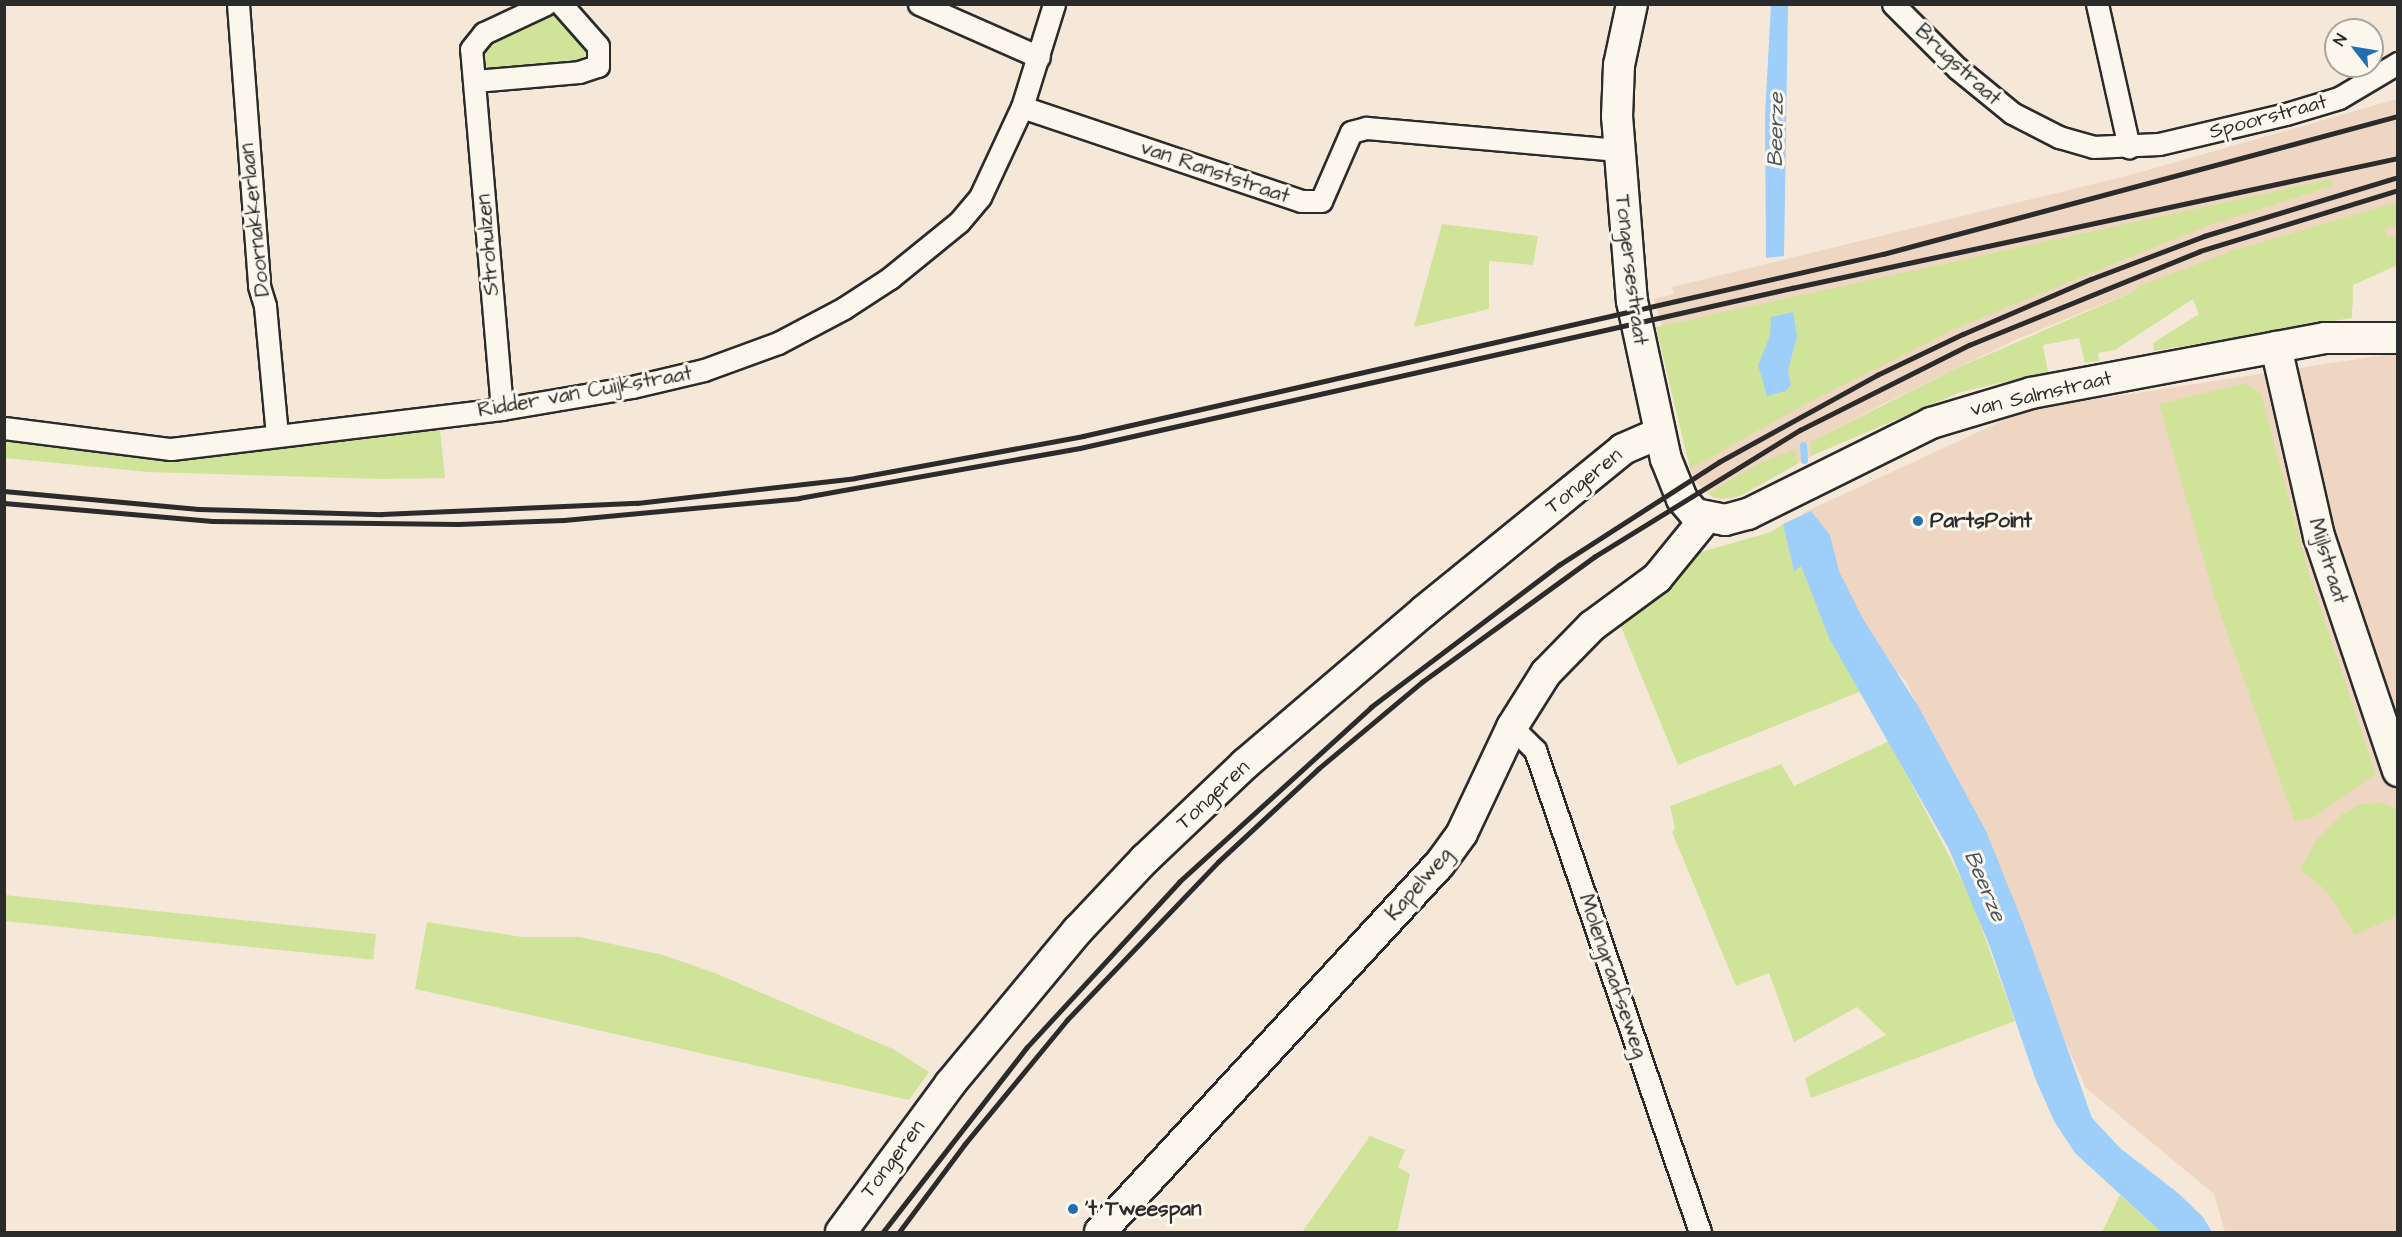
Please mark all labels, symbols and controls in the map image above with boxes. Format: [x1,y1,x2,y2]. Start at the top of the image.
north arrow [2324,18,2384,78]
street label: Brugstraat [1910,19,2006,111]
text: N [2328,30,2352,50]
street label: Spoorstraat [2206,89,2330,145]
water label: Beerze [1762,93,1790,167]
street label: van Ranststraat [1137,135,1293,209]
street label: Doornakkerlaan [234,142,276,298]
street label: Strohulzen [471,193,505,297]
street label: Tongersestraat [1609,193,1653,347]
street label: Ridder van Cuijkstraat [476,361,694,423]
street label: van Salmstraat [1968,365,2114,423]
street label: Tongeren [1541,443,1627,519]
place label: PartsPoint [1930,508,2032,534]
marker: PartsPoint [1911,514,1925,528]
street label: Mijlstraat [2303,515,2353,607]
street label: Tongeren [1171,755,1255,835]
street label: Kapelweg [1380,842,1458,926]
water label: Beerze [1958,847,2012,925]
street label: Molengraafseweg [1573,891,1653,1061]
street label: Tongeren [856,1115,930,1203]
place label: 't Tweespan [1085,1196,1202,1222]
marker: 't Tweespan [1066,1202,1080,1216]

